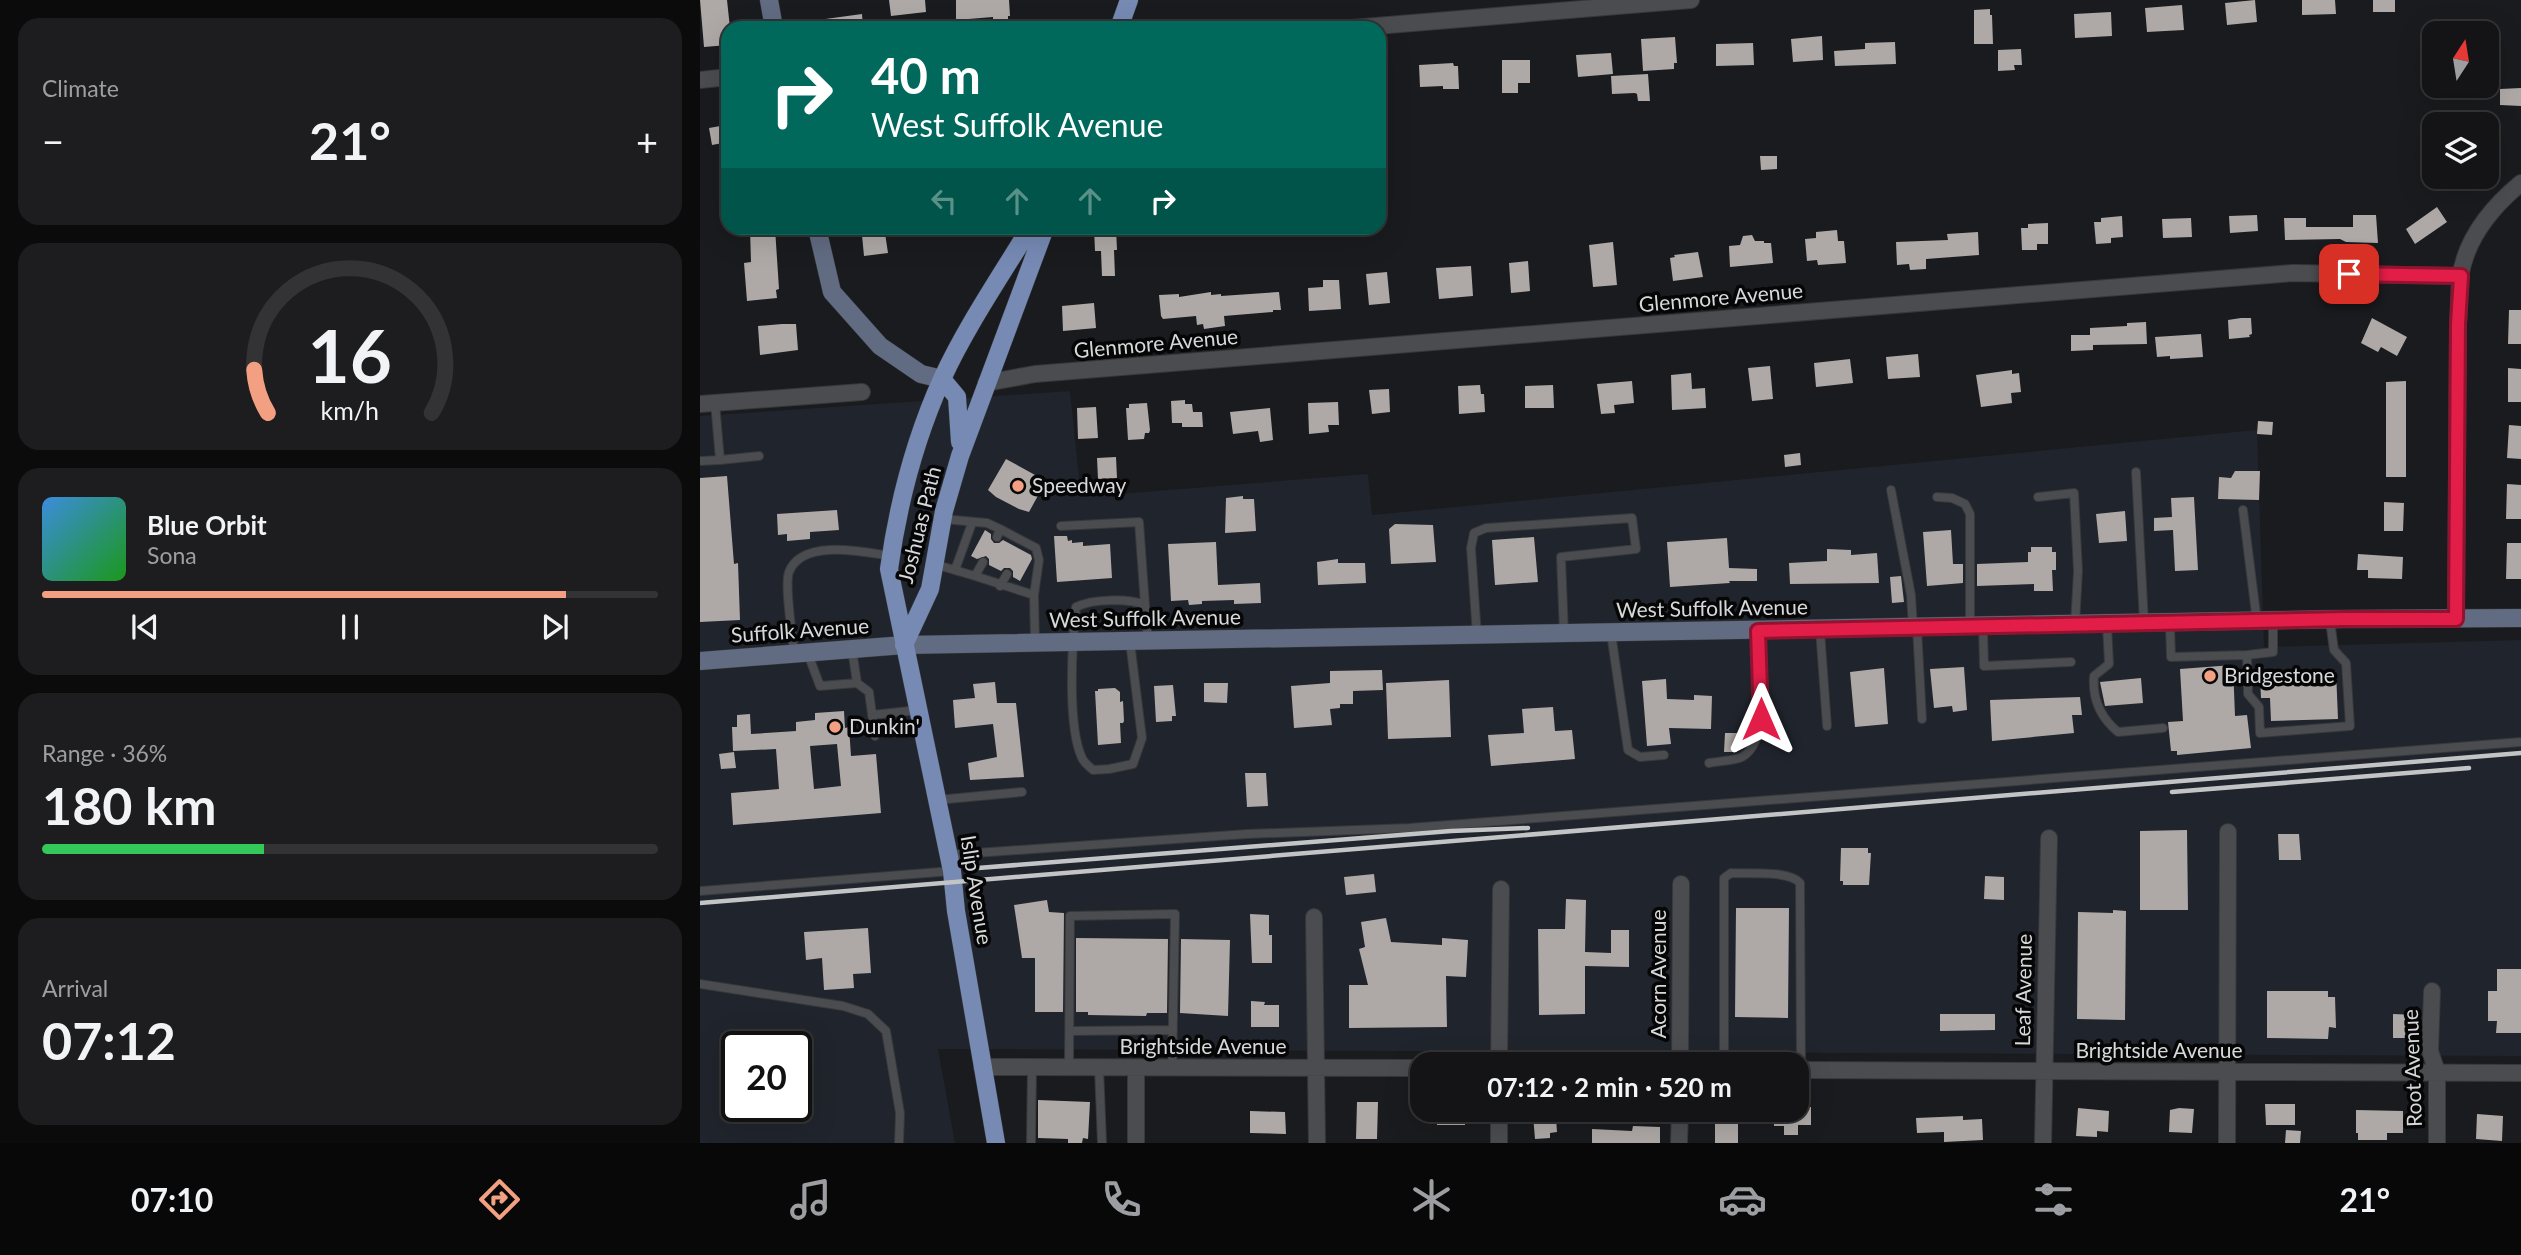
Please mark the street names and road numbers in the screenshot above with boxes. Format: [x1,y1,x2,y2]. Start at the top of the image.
street label: Glenmore Avenue [1638,277,1804,316]
street label: Glenmore Avenue [1073,323,1239,362]
street label: Joshuas Path [892,464,945,586]
street label: West Suffolk Avenue [1616,593,1808,622]
street label: West Suffolk Avenue [1049,603,1241,632]
street label: Suffolk Avenue [730,612,870,647]
street label: Islip Avenue [956,833,998,946]
street label: Acorn Avenue [1645,909,1670,1039]
street label: Leaf Avenue [2009,933,2036,1046]
street label: Root Avenue [2397,1009,2426,1127]
street label: Brightside Avenue [1119,1033,1287,1058]
street label: Brightside Avenue [2075,1037,2243,1062]

